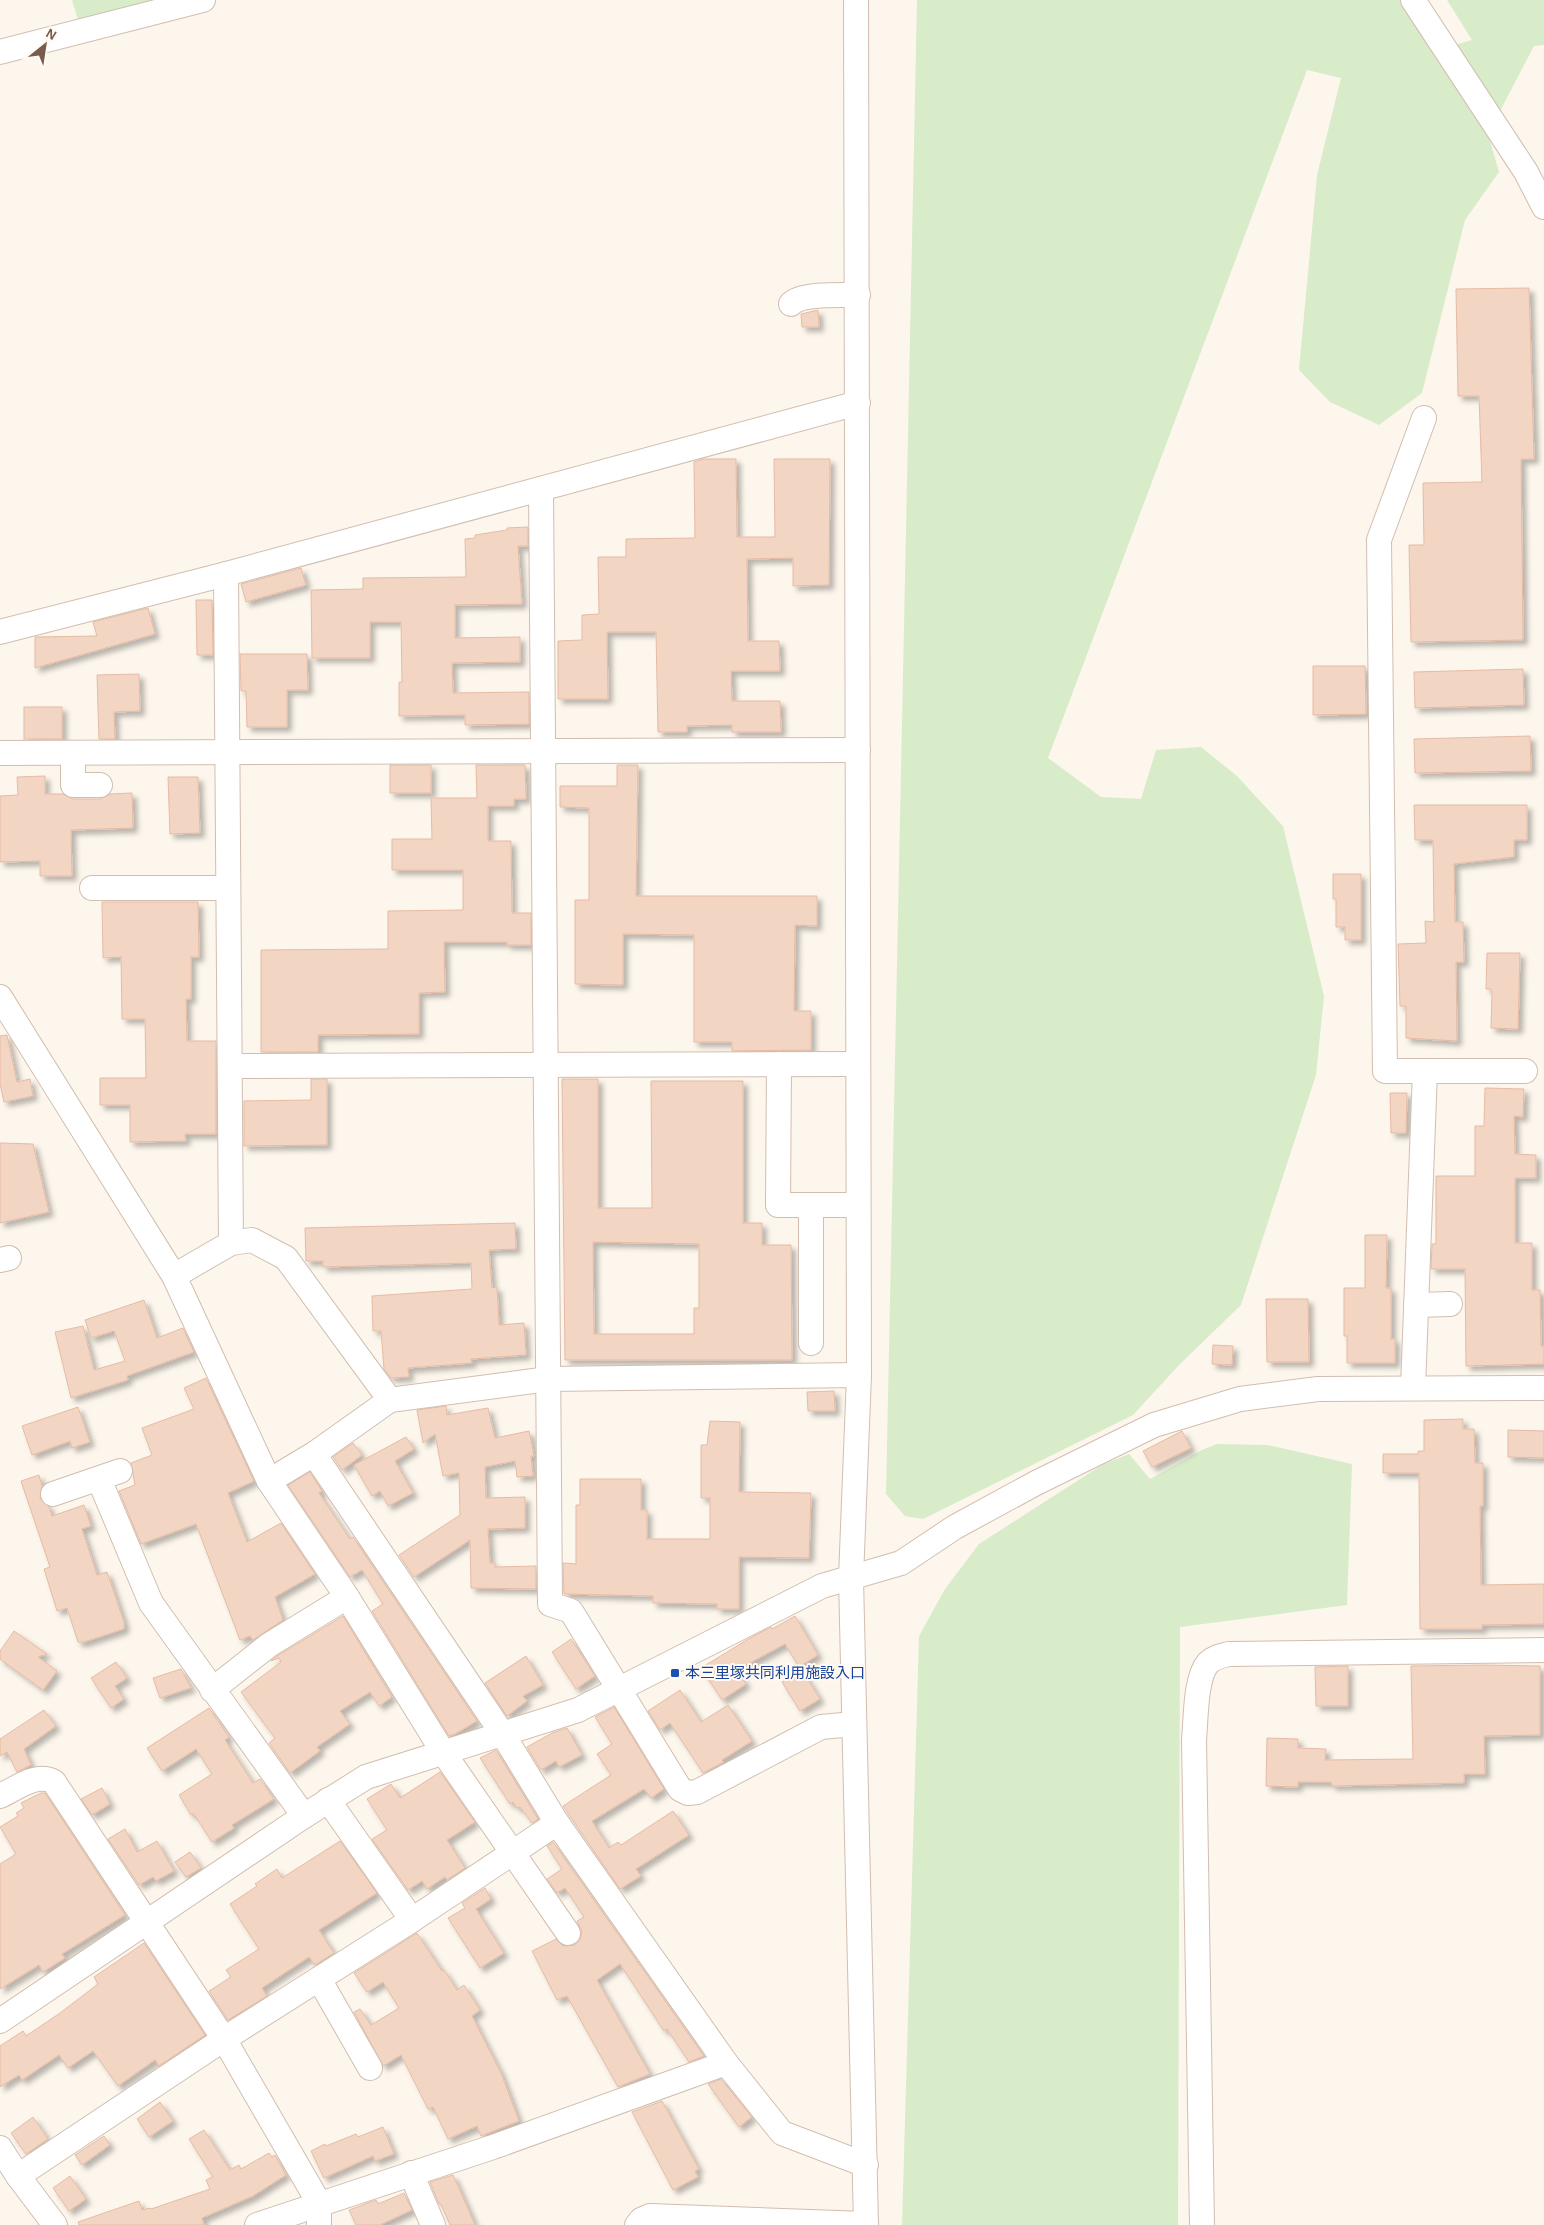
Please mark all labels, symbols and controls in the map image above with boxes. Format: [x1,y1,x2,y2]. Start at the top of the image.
north arrow [20,20,70,70]
text: N [43,26,59,43]
place label: 本三里塚共同利用施設入口 [685,1664,865,1681]
marker: 本三里塚共同利用施設入口 [669,1667,681,1679]

